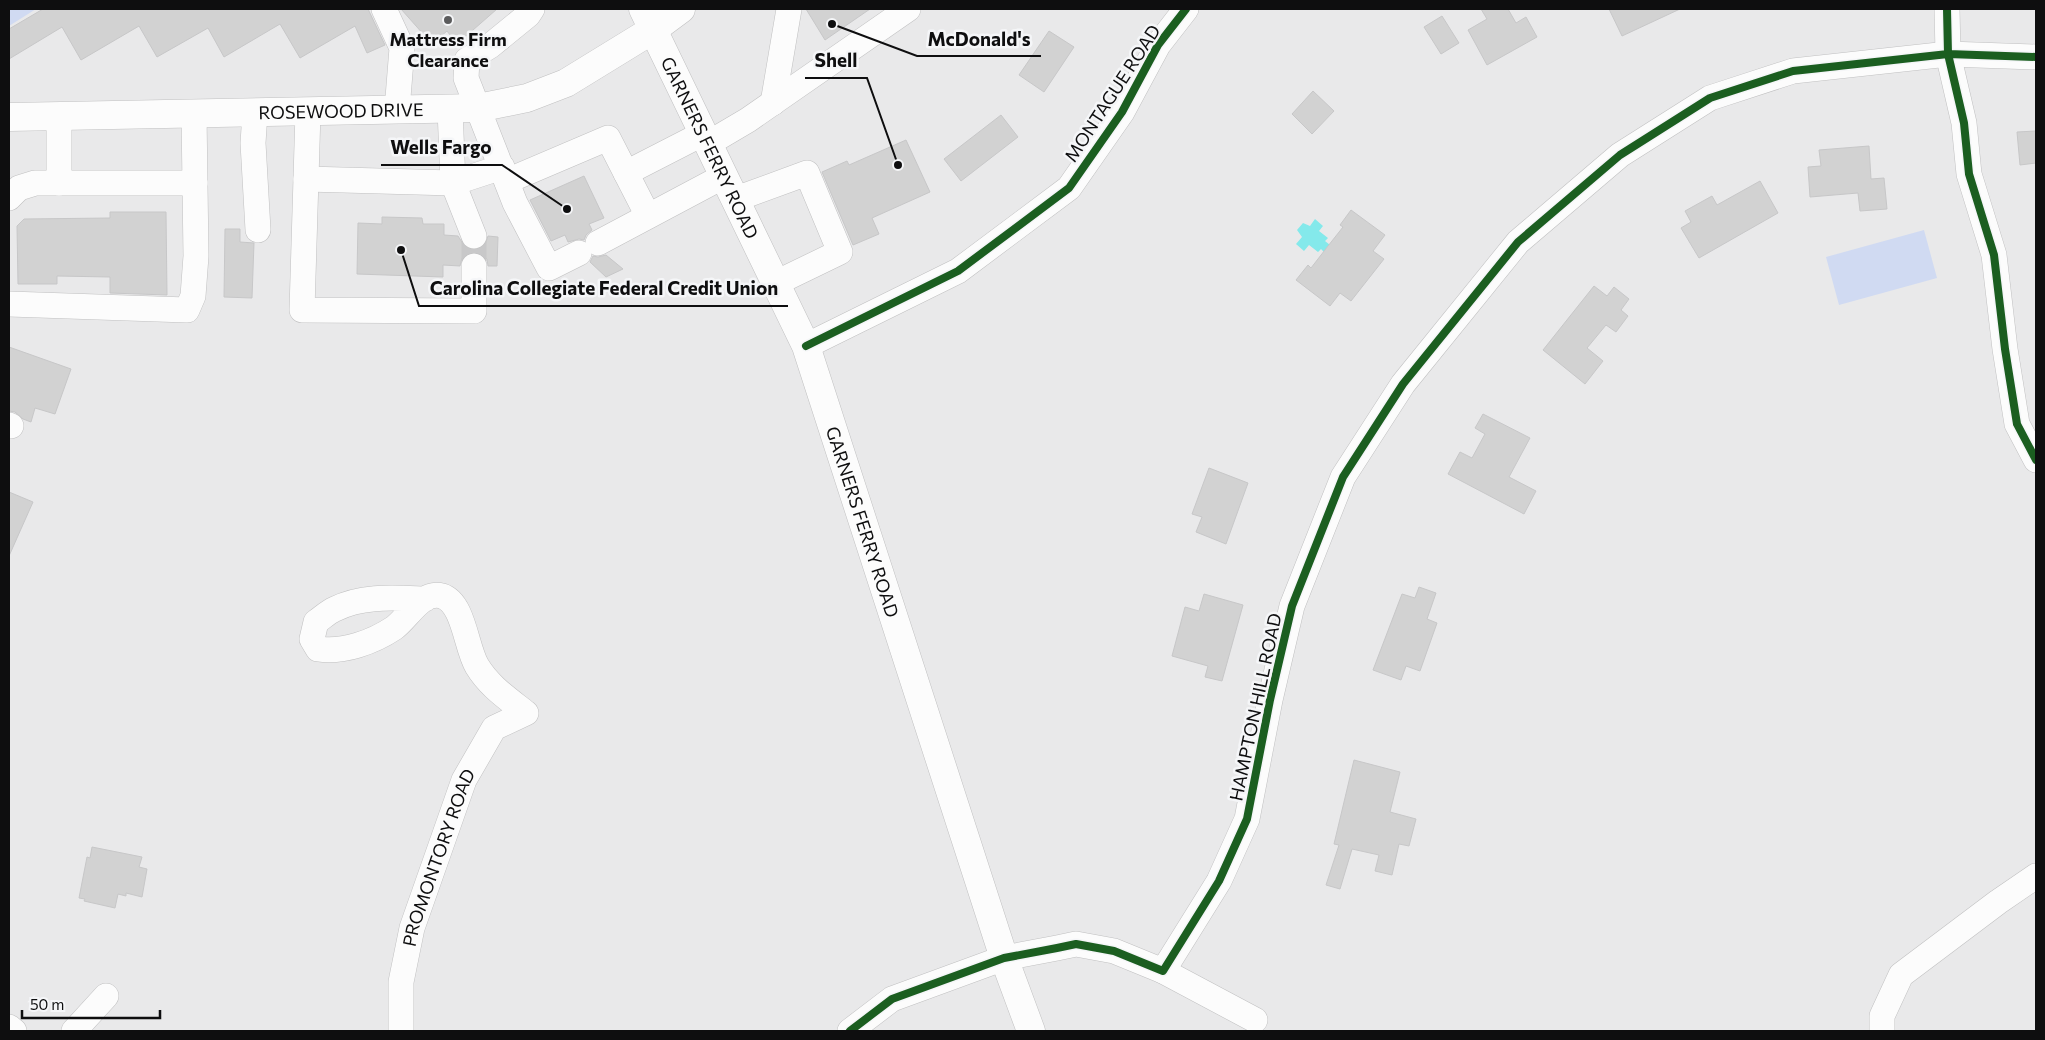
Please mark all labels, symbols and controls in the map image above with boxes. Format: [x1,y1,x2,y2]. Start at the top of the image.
marker: Mattress Firm Clearance [442,14,454,26]
street label: MONTAGUE ROAD [1059,20,1165,166]
callout: McDonald's [917,22,1041,56]
text: McDonald's [927,27,1031,50]
place label: Mattress Firm Clearance [389,28,507,71]
callout: Shell [805,44,867,78]
text: Shell [815,48,857,71]
street label: GARNERS FERRY ROAD [657,53,763,242]
street label: ROSEWOOD DRIVE [258,98,424,123]
callout: Wells Fargo [381,131,502,165]
text: Wells Fargo [390,135,492,158]
callout: Carolina Collegiate Federal Credit Union [419,272,788,306]
text: Carolina Collegiate Federal Credit Union [430,276,778,299]
street label: GARNERS FERRY ROAD [822,423,904,620]
street label: HAMPTON HILL ROAD [1224,611,1286,803]
street label: PROMONTORY ROAD [398,765,479,948]
scale bar [22,988,160,1020]
text: 50 m [30,995,64,1013]

